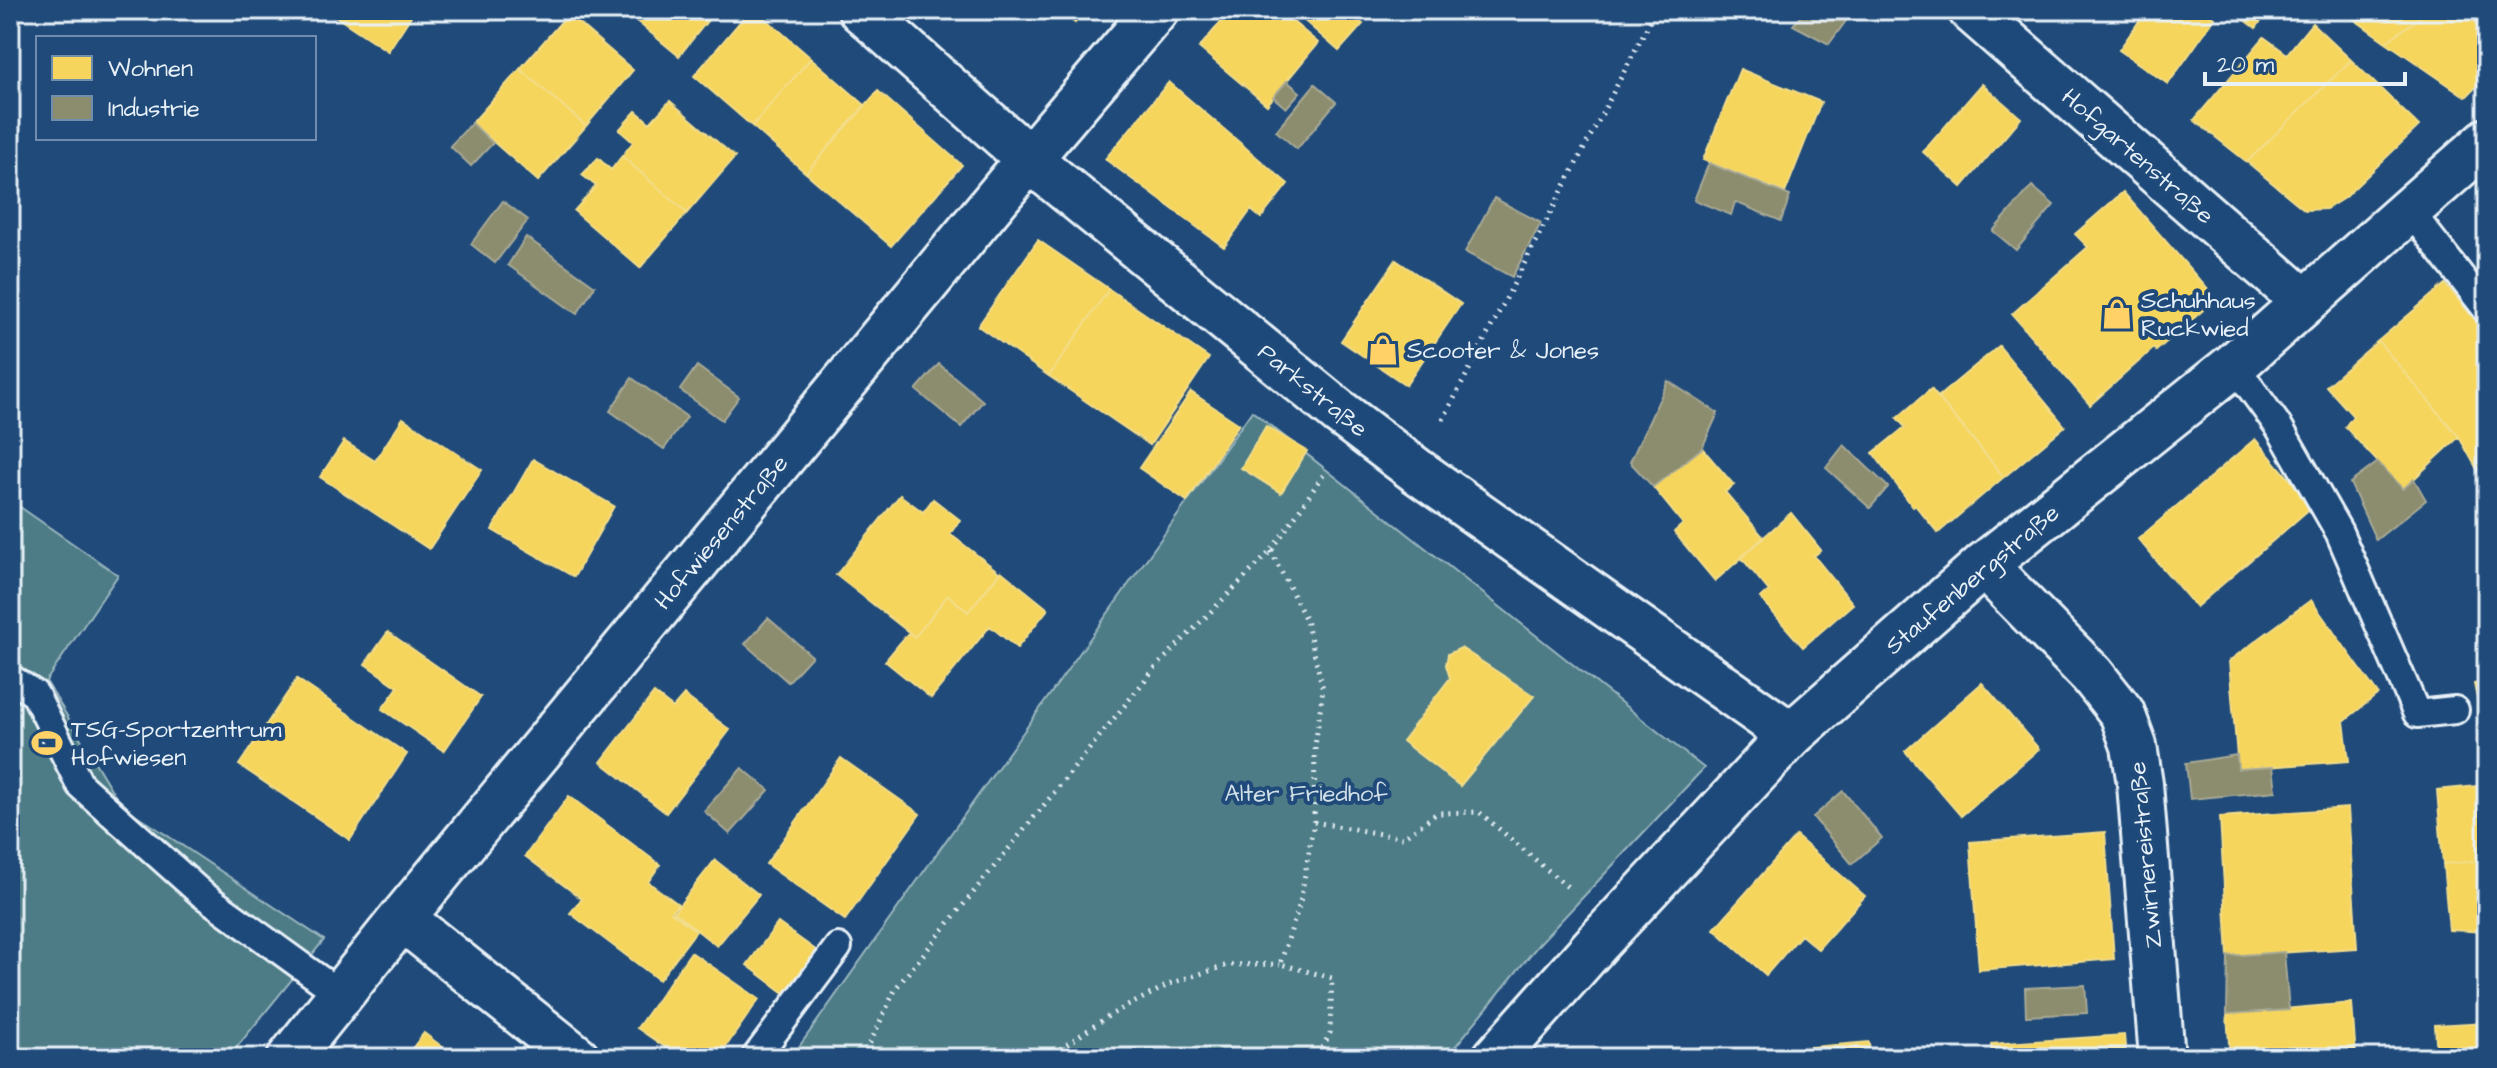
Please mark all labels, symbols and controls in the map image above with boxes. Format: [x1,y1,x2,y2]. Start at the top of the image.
legend [36,36,316,140]
scale bar [2205,36,2405,86]
text: 20 m [2217,48,2274,82]
text: Wohnen [108,52,193,86]
street label: Hofgartenstraße [2053,81,2221,233]
text: Industrie [108,92,200,126]
place label: Schuhhaus Ruckwied [2141,284,2256,346]
shop icon: Schuhhaus Ruckwied [2100,297,2134,331]
shop icon: Scooter & Jones [1366,333,1400,367]
place label: Scooter & Jones [1407,334,1599,368]
street label: Parkstraße [1250,336,1375,446]
street label: Hofwiesenstraße [647,448,797,617]
street label: Staufenbergstraße [1878,497,2068,664]
place label: TSG-Sportzentrum Hofwiesen [71,713,282,775]
sports icon: TSG-Sportzentrum Hofwiesen [30,726,64,760]
street label: Zwirnereistraße [2121,760,2171,950]
park label: Alter Friedhof [1224,777,1388,811]

